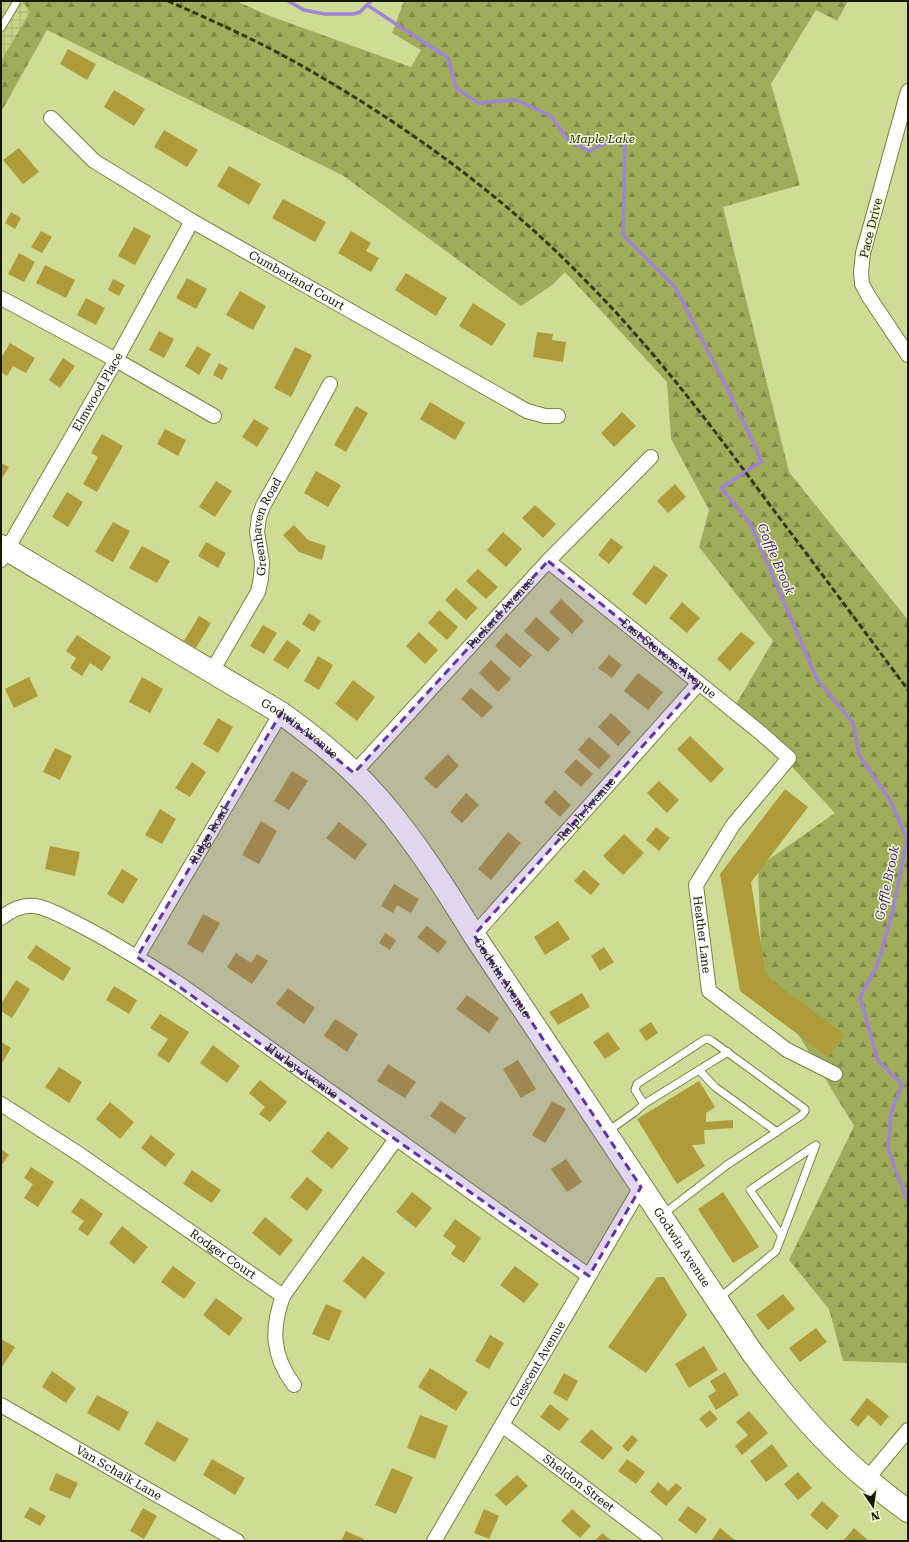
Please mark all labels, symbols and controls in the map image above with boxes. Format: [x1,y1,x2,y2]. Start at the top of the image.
park label: Maple Lake [568,132,635,146]
street label: Pace Drive [857,196,885,260]
street label: Cumberland Court [246,248,348,313]
street label: Elmwood Place [70,350,126,434]
street label: Greenhaven Road [250,475,285,576]
water label: Goffle Brook [754,521,798,598]
street label: Packard Avenue [464,574,537,652]
street label: East Stevens Avenue [618,616,719,701]
street label: Godwin Avenue [258,696,341,762]
street label: Ralph Avenue [555,774,619,844]
street label: Ridge Road [186,803,232,866]
water label: Goffle Brook [872,843,902,922]
street label: Heather Lane [690,895,714,975]
street label: Godwin Avenue [471,935,534,1020]
street label: Hurley Avenue [263,1041,341,1102]
street label: Godwin Avenue [651,1205,714,1290]
street label: Rodger Court [187,1226,259,1282]
street label: Crescent Avenue [507,1318,568,1410]
street label: Van Schaik Lane [74,1443,164,1503]
street label: Sheldon Street [540,1452,617,1515]
north arrow [853,1486,893,1526]
text: N [869,1508,881,1523]

